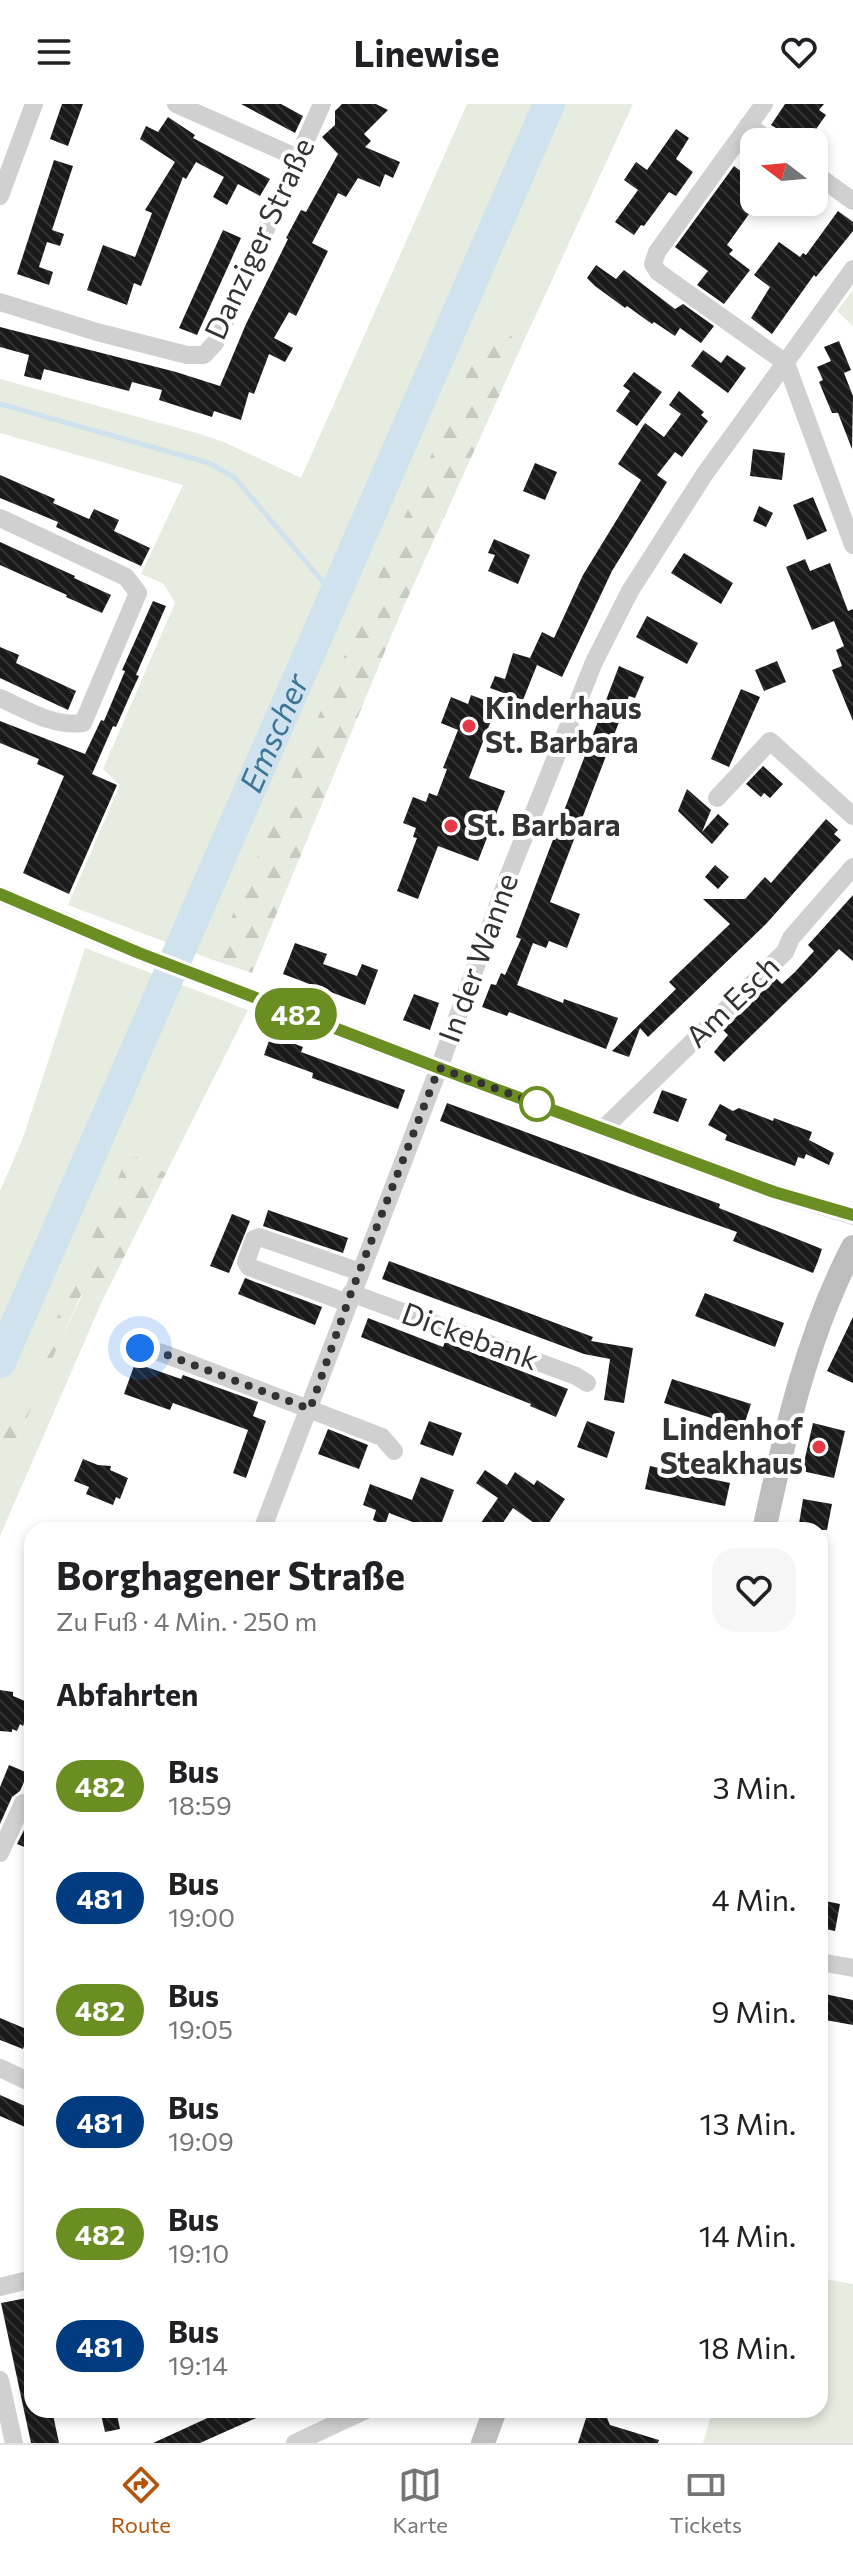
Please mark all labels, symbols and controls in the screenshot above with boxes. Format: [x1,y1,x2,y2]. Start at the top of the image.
icon: menu [32,30,76,74]
text: Linewise [354,30,499,74]
icon: heart [777,30,821,74]
north arrow [740,128,828,216]
map controls [740,128,828,216]
street label: Danziger Straße [195,131,321,345]
water label: Emscher [229,666,316,798]
place label: Kinderhaus St. Barbara [485,688,642,759]
marker: Kinderhaus St. Barbara [460,717,478,735]
place label: St. Barbara [467,805,621,842]
marker: St. Barbara [442,817,460,835]
street label: In der Wanne [429,868,524,1047]
street label: Am Esch [677,947,786,1054]
line badge: 482 [250,988,342,1040]
text: 482 [271,997,321,1031]
unlabelled marker [520,1087,554,1121]
street label: Dickebank [397,1293,544,1376]
your location [120,1328,160,1368]
place label: Lindenhof Steakhaus [660,1409,804,1480]
marker: Lindenhof Steakhaus [810,1438,828,1456]
button: heart [712,1548,796,1632]
text: Borghagener Straße [56,1551,405,1598]
text: Zu Fuß · 4 Min. · 250 m [56,1605,317,1636]
text: Abfahrten [56,1675,198,1712]
text: Bus [168,1752,219,1789]
text: 3 Min. [712,1768,796,1805]
text: 482 [75,1769,125,1803]
text: 18:59 [168,1789,232,1820]
text: Bus [168,1864,219,1901]
text: 4 Min. [712,1880,796,1917]
text: 481 [76,1881,124,1915]
text: 19:00 [168,1901,235,1932]
text: Bus [168,1976,219,2013]
text: 9 Min. [711,1992,796,2029]
text: 482 [75,1993,125,2027]
text: 19:05 [168,2013,233,2044]
text: Bus [168,2088,219,2125]
text: 13 Min. [700,2104,796,2141]
text: 481 [76,2105,124,2139]
text: 19:09 [168,2125,234,2156]
text: Bus [168,2200,219,2237]
text: 14 Min. [699,2216,796,2253]
text: 482 [75,2217,125,2251]
text: 19:10 [168,2237,229,2268]
text: Bus [168,2312,219,2349]
text: 18 Min. [699,2328,796,2365]
text: 481 [76,2329,124,2363]
text: 19:14 [168,2349,228,2380]
tab: Route [111,2463,171,2538]
tab: Karte [392,2463,448,2538]
tab: Tickets [670,2463,742,2538]

